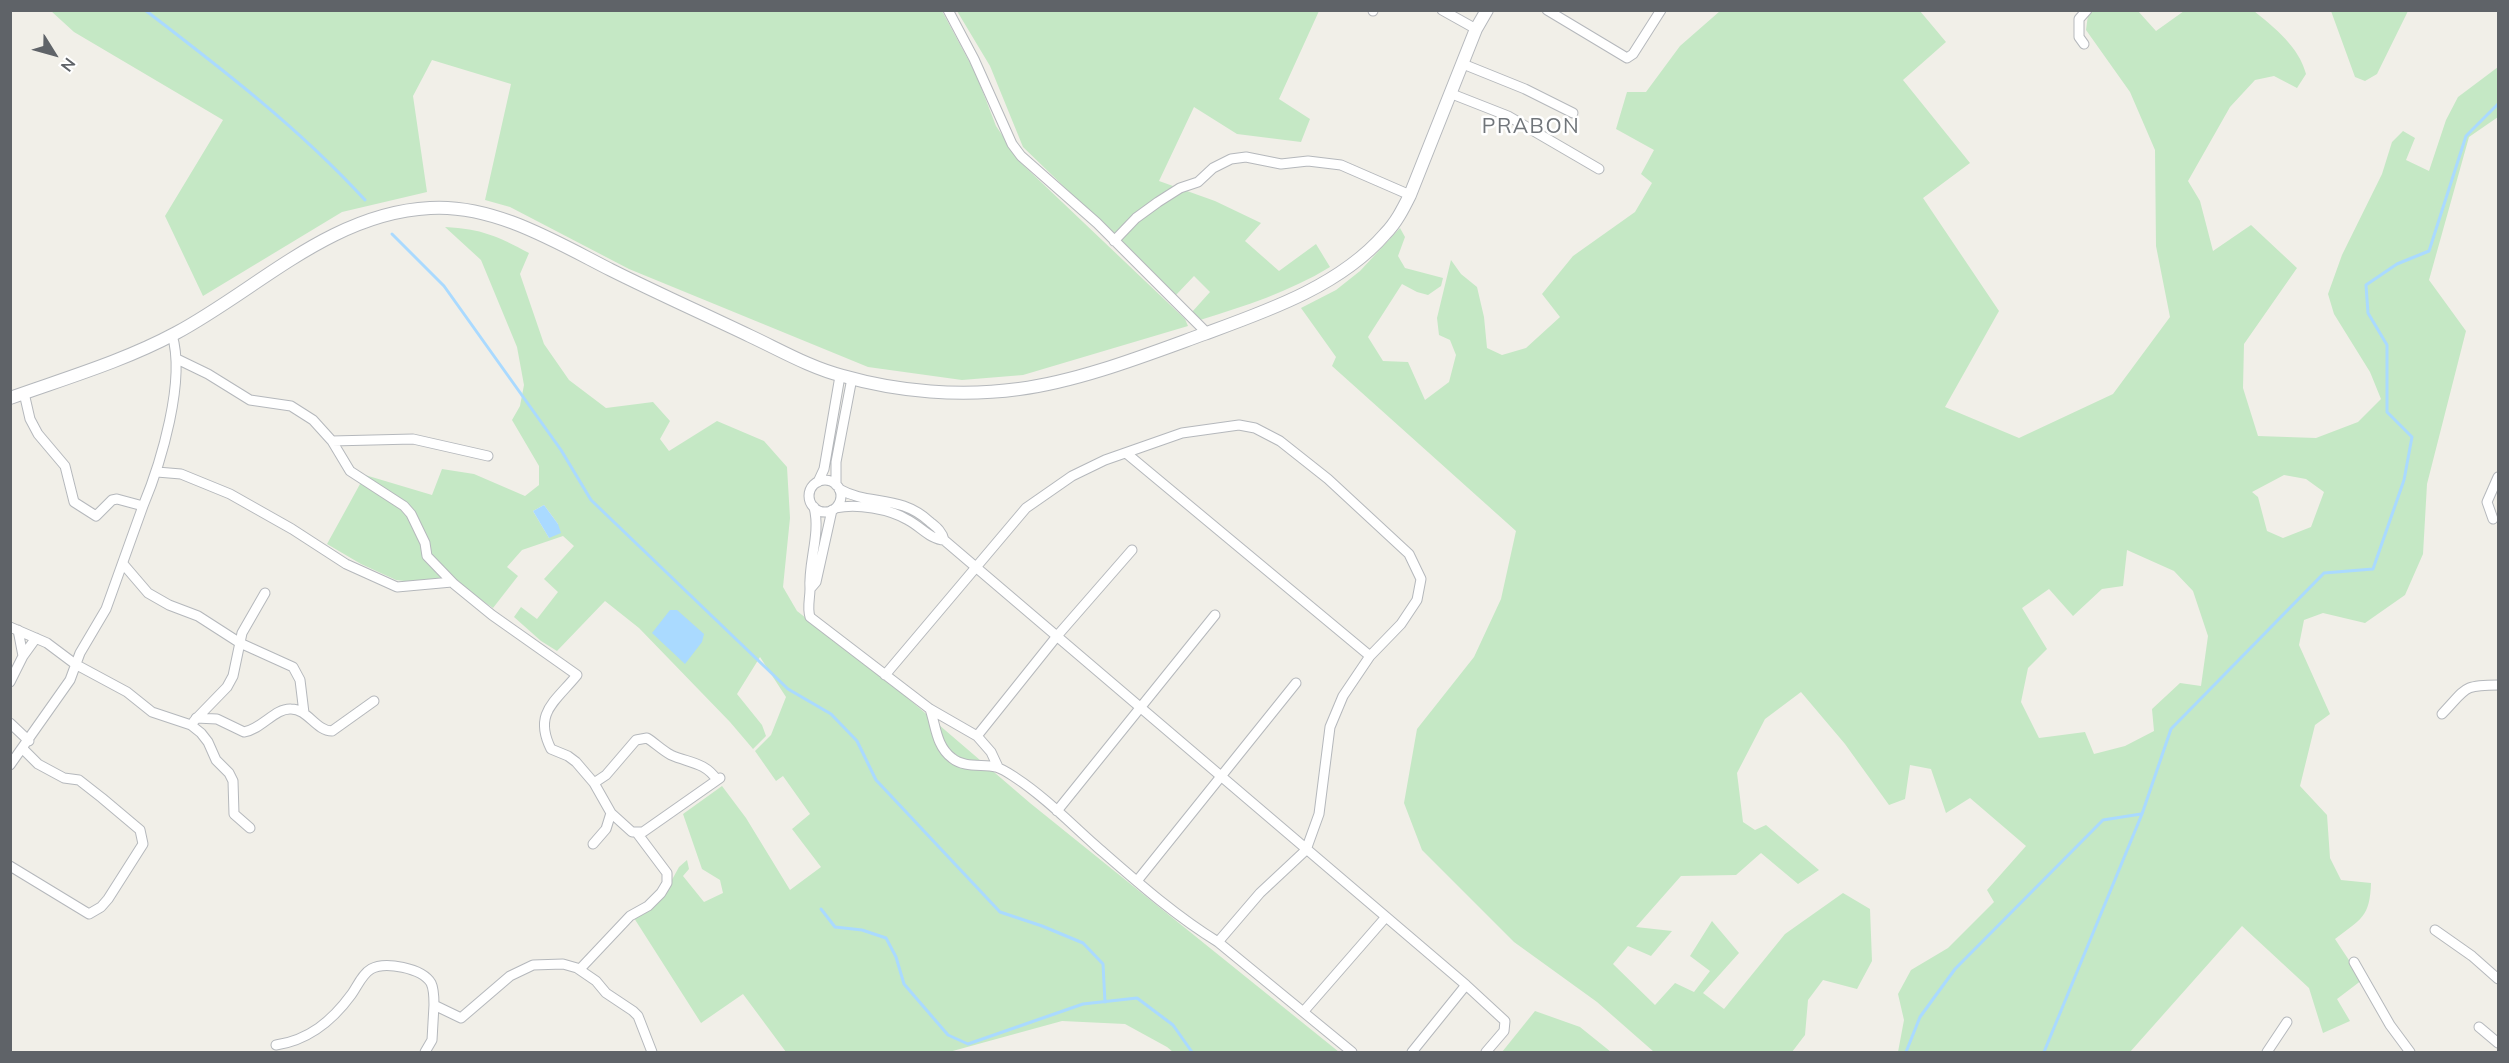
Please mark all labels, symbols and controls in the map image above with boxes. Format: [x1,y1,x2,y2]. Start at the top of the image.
north arrow [24,24,84,84]
text: N [57,54,80,76]
district label: PRABON [1482,114,1580,140]

